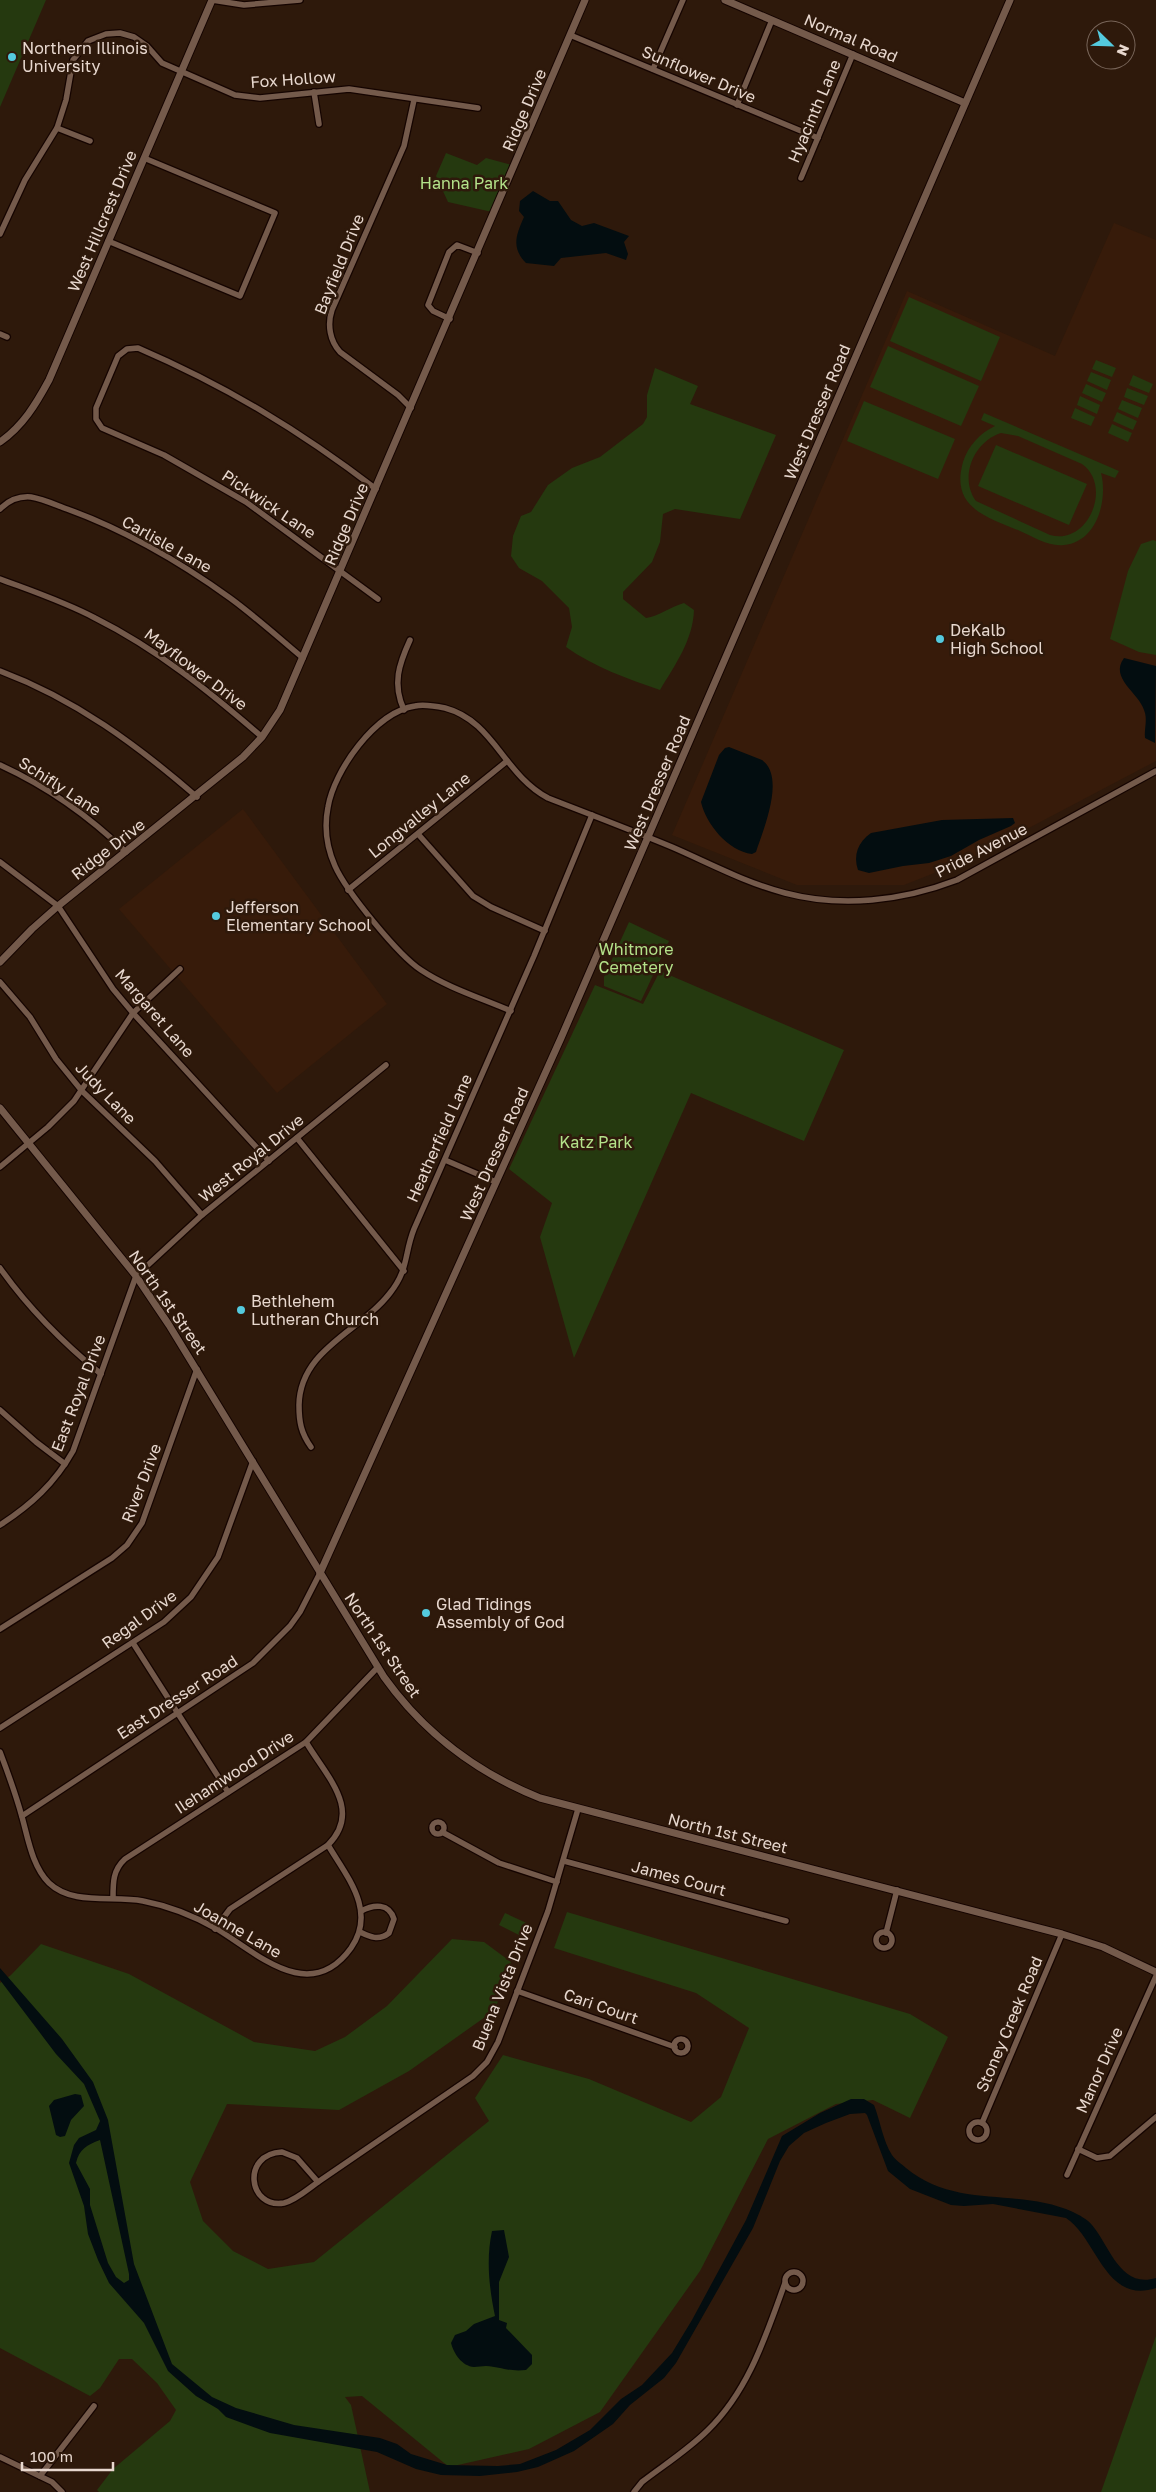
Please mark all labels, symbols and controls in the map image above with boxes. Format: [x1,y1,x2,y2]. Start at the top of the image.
street label: Normal Road [801,9,901,67]
north arrow [1086,20,1136,70]
place label: Northern Illinois University [22,38,148,76]
street label: Sunflower Drive [639,41,759,107]
text: N [1114,42,1133,58]
marker: Northern Illinois University [6,51,18,63]
street label: Hyacinth Lane [783,56,845,166]
street label: Fox Hollow [250,66,336,92]
street label: Ridge Drive [498,66,550,154]
street label: West Hillcrest Drive [63,147,141,295]
park label: Hanna Park [420,173,508,193]
street label: Bayfield Drive [310,211,368,317]
street label: West Dresser Road [779,341,855,483]
street label: Pickwick Lane [218,465,320,543]
street label: Ridge Drive [320,480,372,568]
street label: Carlisle Lane [119,511,215,577]
place label: DeKalb High School [950,620,1043,658]
street label: Mayflower Drive [140,624,252,714]
marker: DeKalb High School [934,633,946,645]
street label: West Dresser Road [619,712,695,854]
street label: Schifly Lane [15,752,105,820]
street label: Longvalley Lane [364,768,474,862]
street label: Ridge Drive [67,814,149,884]
street label: Pride Avenue [932,818,1030,882]
place label: Jefferson Elementary School [226,897,371,935]
marker: Jefferson Elementary School [210,910,222,922]
park label: Whitmore Cemetery [598,939,674,977]
street label: Margaret Lane [111,965,199,1061]
street label: Judy Lane [71,1058,141,1128]
street label: Heatherfield Lane [402,1071,476,1205]
street label: West Dresser Road [455,1084,533,1224]
street label: West Royal Drive [195,1110,307,1206]
park label: Katz Park [559,1132,633,1152]
street label: North 1st Street [125,1246,211,1358]
place label: Bethlehem Lutheran Church [251,1291,379,1329]
marker: Bethlehem Lutheran Church [235,1304,247,1316]
street label: East Royal Drive [46,1332,110,1454]
street label: River Drive [117,1441,165,1525]
street label: Regal Drive [98,1585,180,1653]
street label: North 1st Street [340,1589,426,1701]
place label: Glad Tidings Assembly of God [436,1594,565,1632]
marker: Glad Tidings Assembly of God [420,1607,432,1619]
street label: East Dresser Road [113,1651,241,1743]
street label: Ilehamwood Drive [171,1726,297,1818]
street label: North 1st Street [666,1808,790,1858]
street label: James Court [630,1856,728,1900]
street label: Joanne Lane [191,1896,285,1962]
street label: Buena Vista Drive [467,1921,537,2053]
street label: Stoney Creek Road [971,1953,1047,2095]
street label: Cari Court [561,1984,641,2028]
street label: Manor Drive [1071,2024,1127,2116]
scale bar [22,2440,114,2472]
text: 100 m [30,2447,73,2465]

